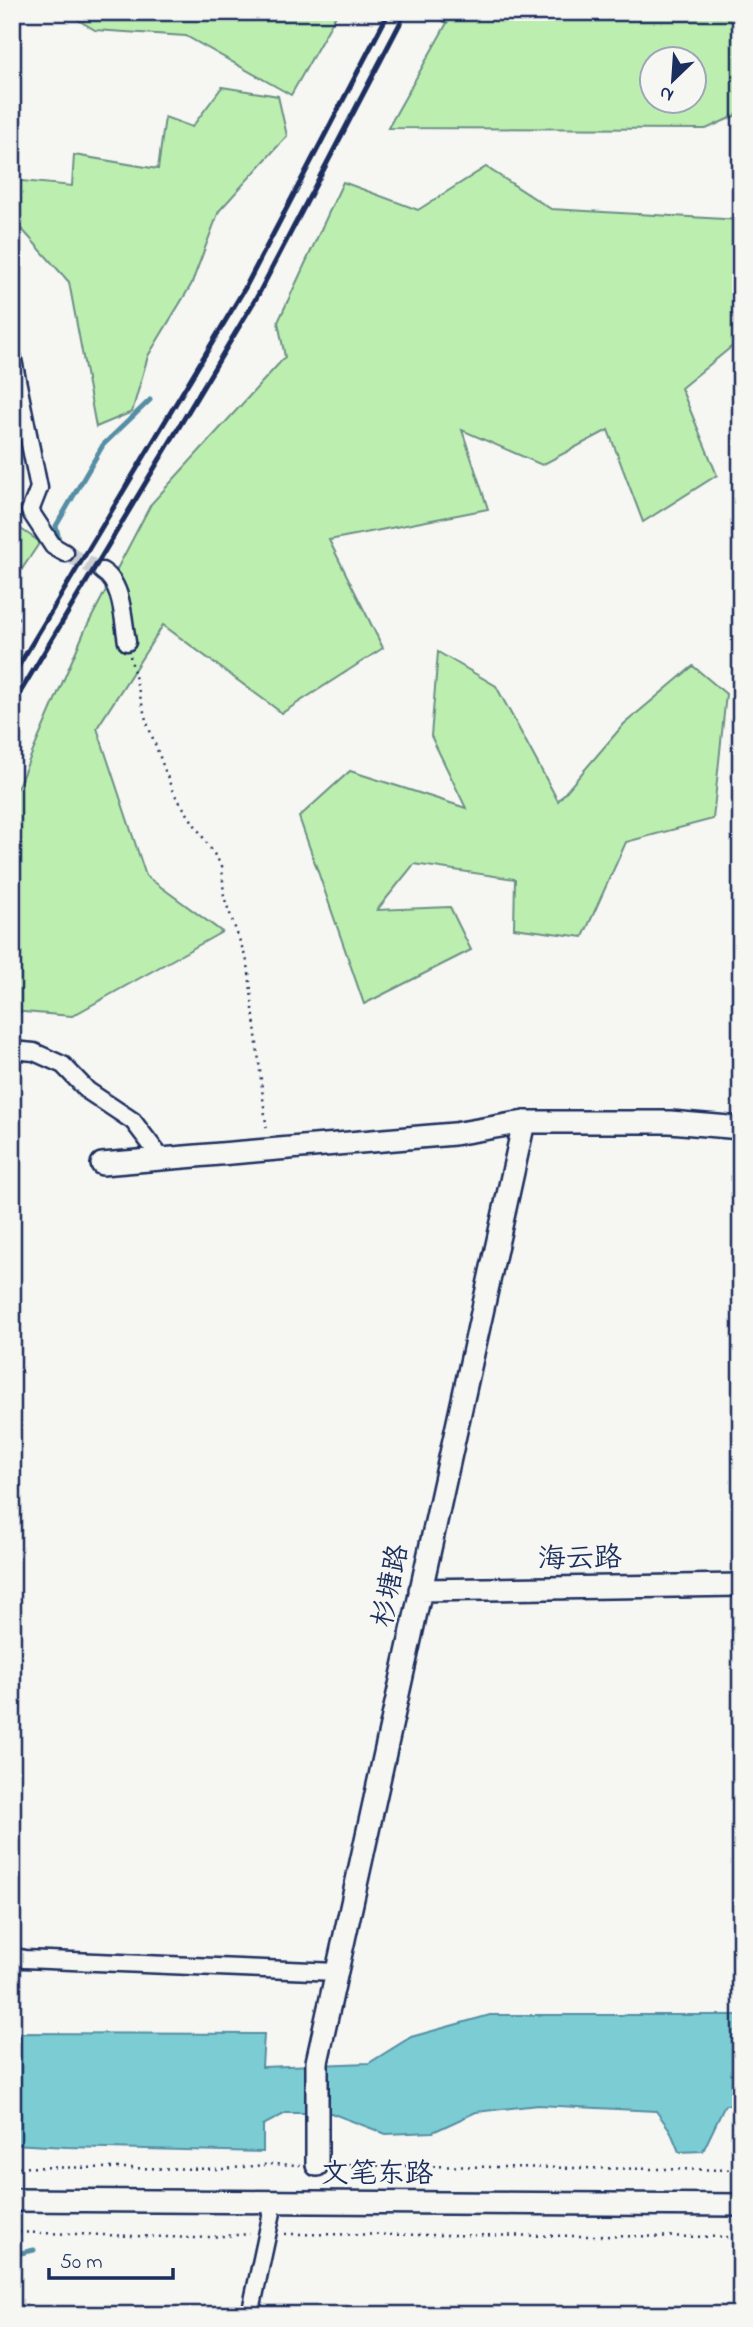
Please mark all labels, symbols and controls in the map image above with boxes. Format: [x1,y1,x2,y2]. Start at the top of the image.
north arrow [638,46,708,116]
text: N [655,78,678,108]
street label: 海云路 [538,1539,622,1581]
street label: 杉塘路 [363,1541,421,1631]
street label: 文笔东路 [321,2155,433,2196]
scale bar [49,2236,173,2280]
text: 50 m [60,2248,103,2278]

